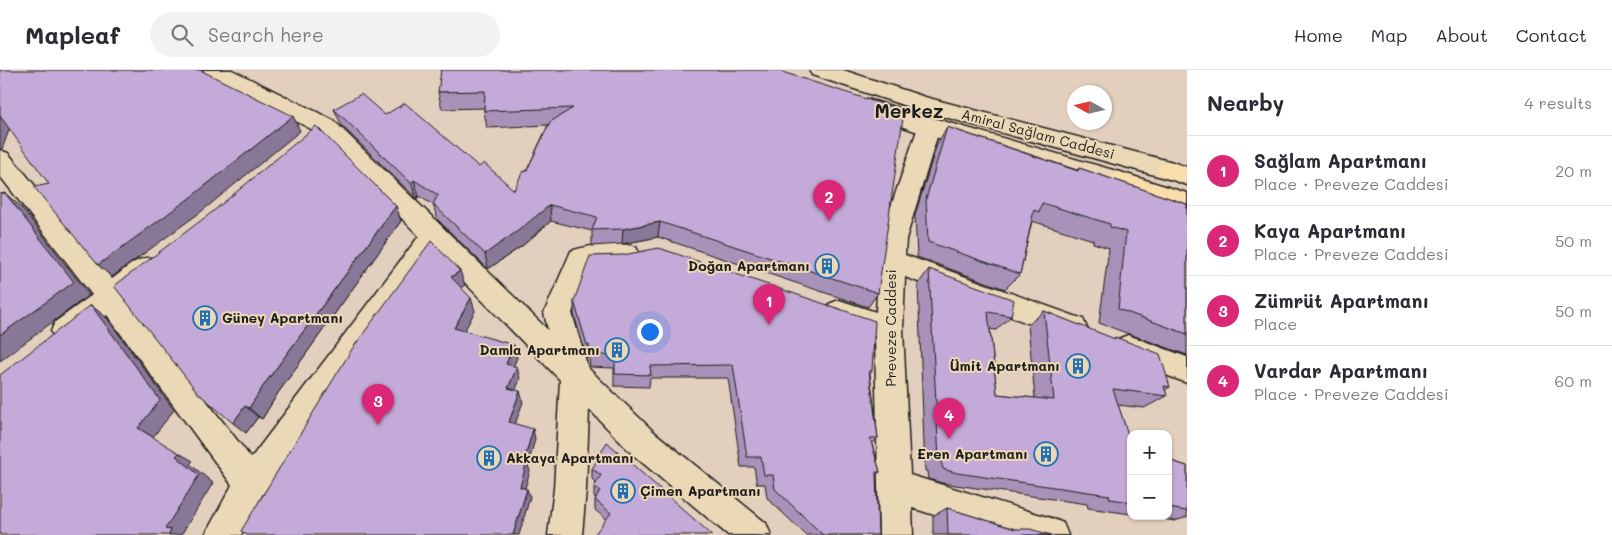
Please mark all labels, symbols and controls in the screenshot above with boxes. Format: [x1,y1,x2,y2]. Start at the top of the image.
search box [150,12,500,57]
text: Mapleaf [25,19,120,50]
icon: search [168,21,196,49]
text: Search here [208,22,324,47]
text: Home [1294,23,1343,47]
text: Map [1371,23,1407,47]
text: About [1435,23,1488,47]
text: Contact [1516,23,1587,47]
north arrow [1067,85,1112,130]
text: Nearby [1207,89,1284,116]
text: 4 results [1524,92,1592,113]
district label: Merkez [875,98,944,123]
street label: Amiral Sağlam Caddesi [960,104,1117,163]
text: Sağlam Apartmanı [1254,148,1427,173]
text: 1 [1219,160,1227,181]
text: 20 m [1555,160,1592,181]
text: Place · Preveze Caddesi [1254,173,1449,194]
pin: 2 [813,180,845,221]
text: Kaya Apartmanı [1254,218,1407,243]
text: 2 [1219,230,1227,251]
text: 50 m [1555,230,1592,251]
text: Place · Preveze Caddesi [1254,243,1449,264]
building icon: Doğan Apartmanı [814,253,840,279]
place label: Doğan Apartmanı [688,256,810,275]
street label: Preveze Caddesi [881,269,900,387]
pin: 1 [753,284,785,325]
text: Zümrüt Apartmanı [1254,288,1429,313]
text: 3 [1218,300,1228,321]
text: 50 m [1555,300,1592,321]
building icon: Güney Apartmanı [192,305,218,331]
place label: Güney Apartmanı [222,308,343,327]
text: Place [1254,313,1297,334]
your location [637,319,663,345]
building icon: Damla Apartmanı [604,337,630,363]
place label: Damla Apartmanı [480,340,600,359]
building icon: Ümit Apartmanı [1065,353,1091,379]
place label: Ümit Apartmanı [950,356,1060,375]
text: Vardar Apartmanı [1254,358,1428,383]
text: 4 [1218,370,1228,391]
text: 60 m [1555,370,1592,391]
text: Place · Preveze Caddesi [1254,383,1449,404]
pin: 3 [362,384,394,425]
pin: 4 [933,398,965,439]
map controls [1127,430,1172,520]
button: + [1127,430,1172,475]
building icon: Eren Apartmanı [1033,441,1059,467]
place label: Eren Apartmanı [917,444,1028,463]
building icon: Akkaya Apartmanı [476,445,502,471]
place label: Akkaya Apartmanı [506,448,634,467]
button: − [1127,475,1172,520]
building icon: Çimen Apartmanı [610,478,636,504]
place label: Çimen Apartmanı [640,481,761,500]

